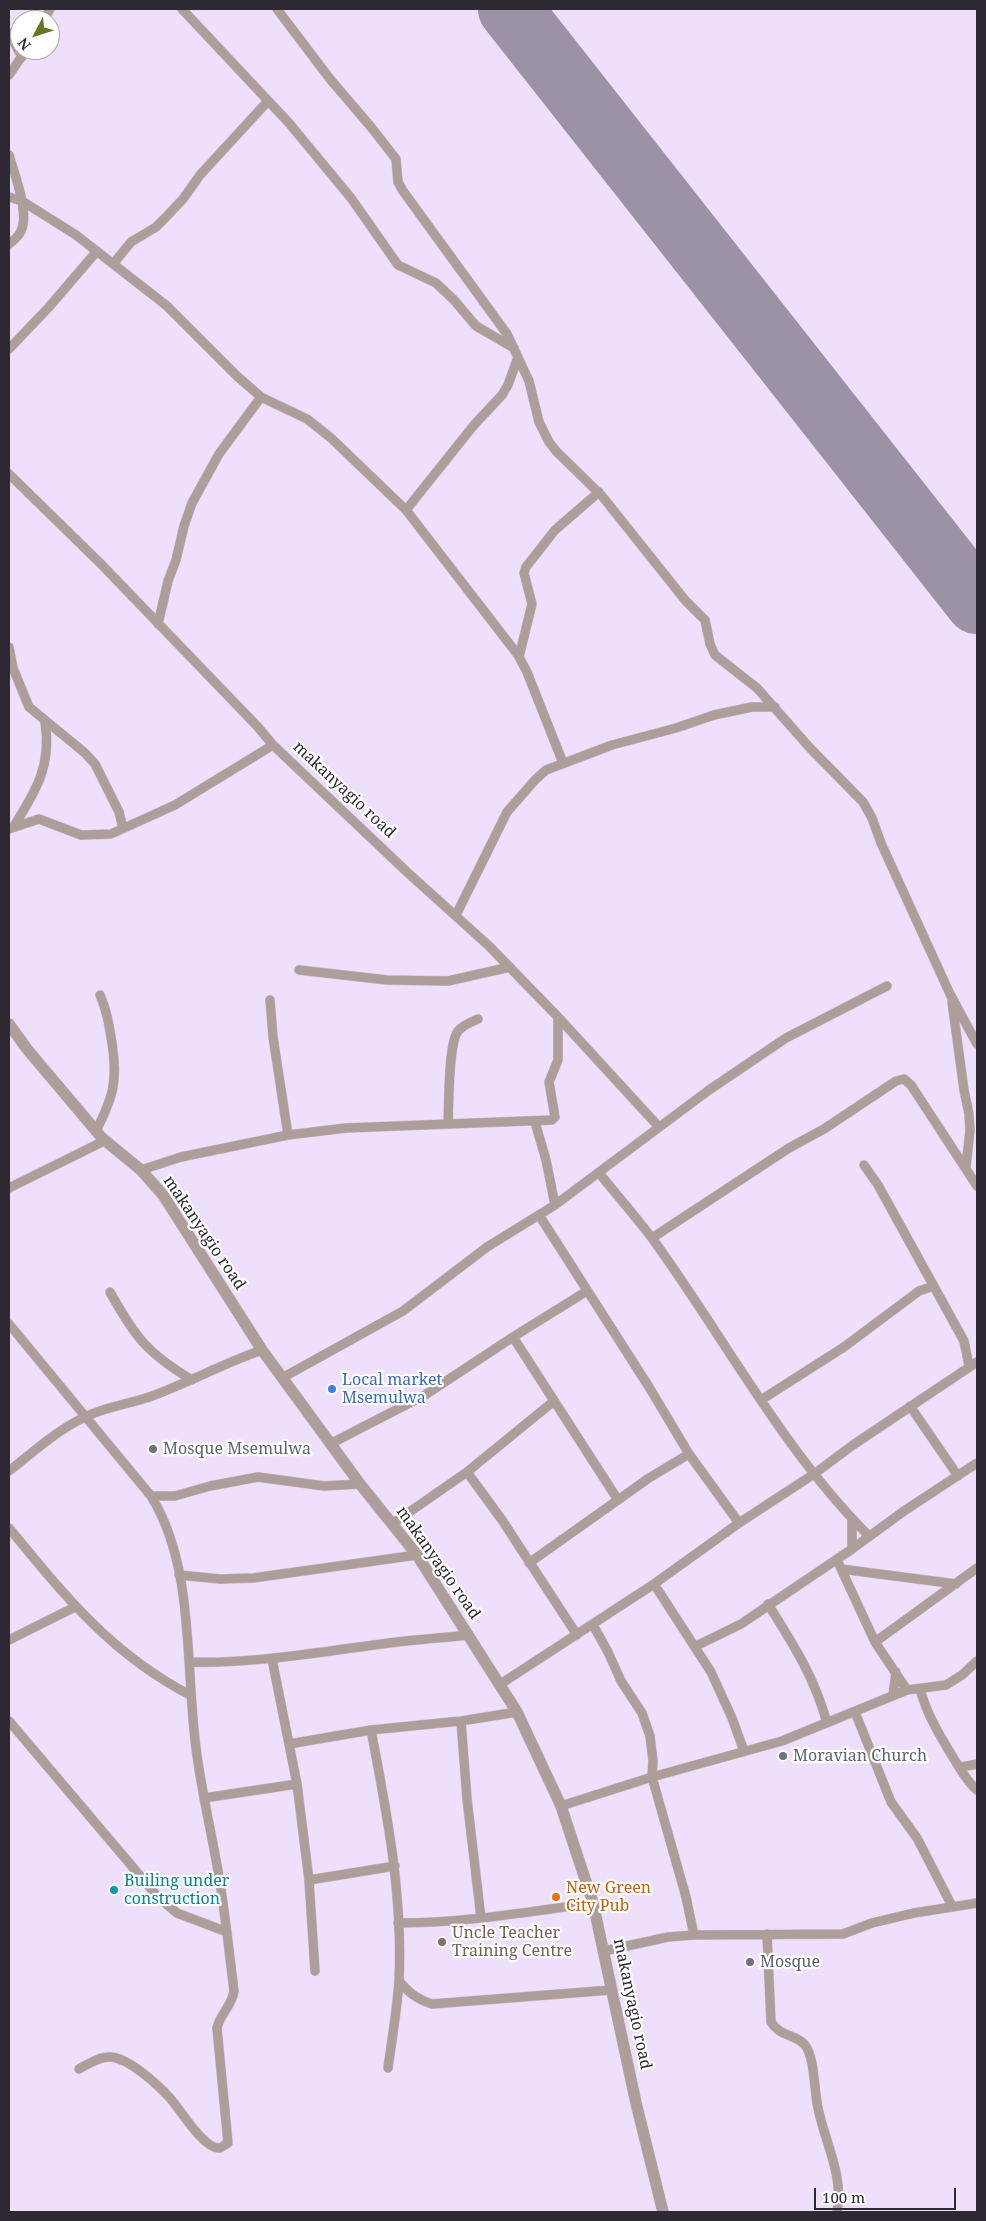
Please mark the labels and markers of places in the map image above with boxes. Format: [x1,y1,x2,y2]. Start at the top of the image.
place label: Local market Msemulwa [342,1370,442,1408]
marker: Local market Msemulwa [326,1383,338,1395]
place label: Mosque Msemulwa [163,1439,311,1459]
marker: Mosque Msemulwa [147,1443,159,1455]
place label: Moravian Church [793,1746,927,1766]
marker: Moravian Church [777,1750,789,1762]
place label: Builing under construction [124,1871,229,1909]
place label: New Green City Pub [566,1878,651,1916]
marker: Builing under construction [108,1884,120,1896]
marker: New Green City Pub [550,1891,562,1903]
place label: Uncle Teacher Training Centre [452,1923,572,1961]
marker: Uncle Teacher Training Centre [436,1936,448,1948]
place label: Mosque [760,1952,820,1972]
marker: Mosque [744,1956,756,1968]

